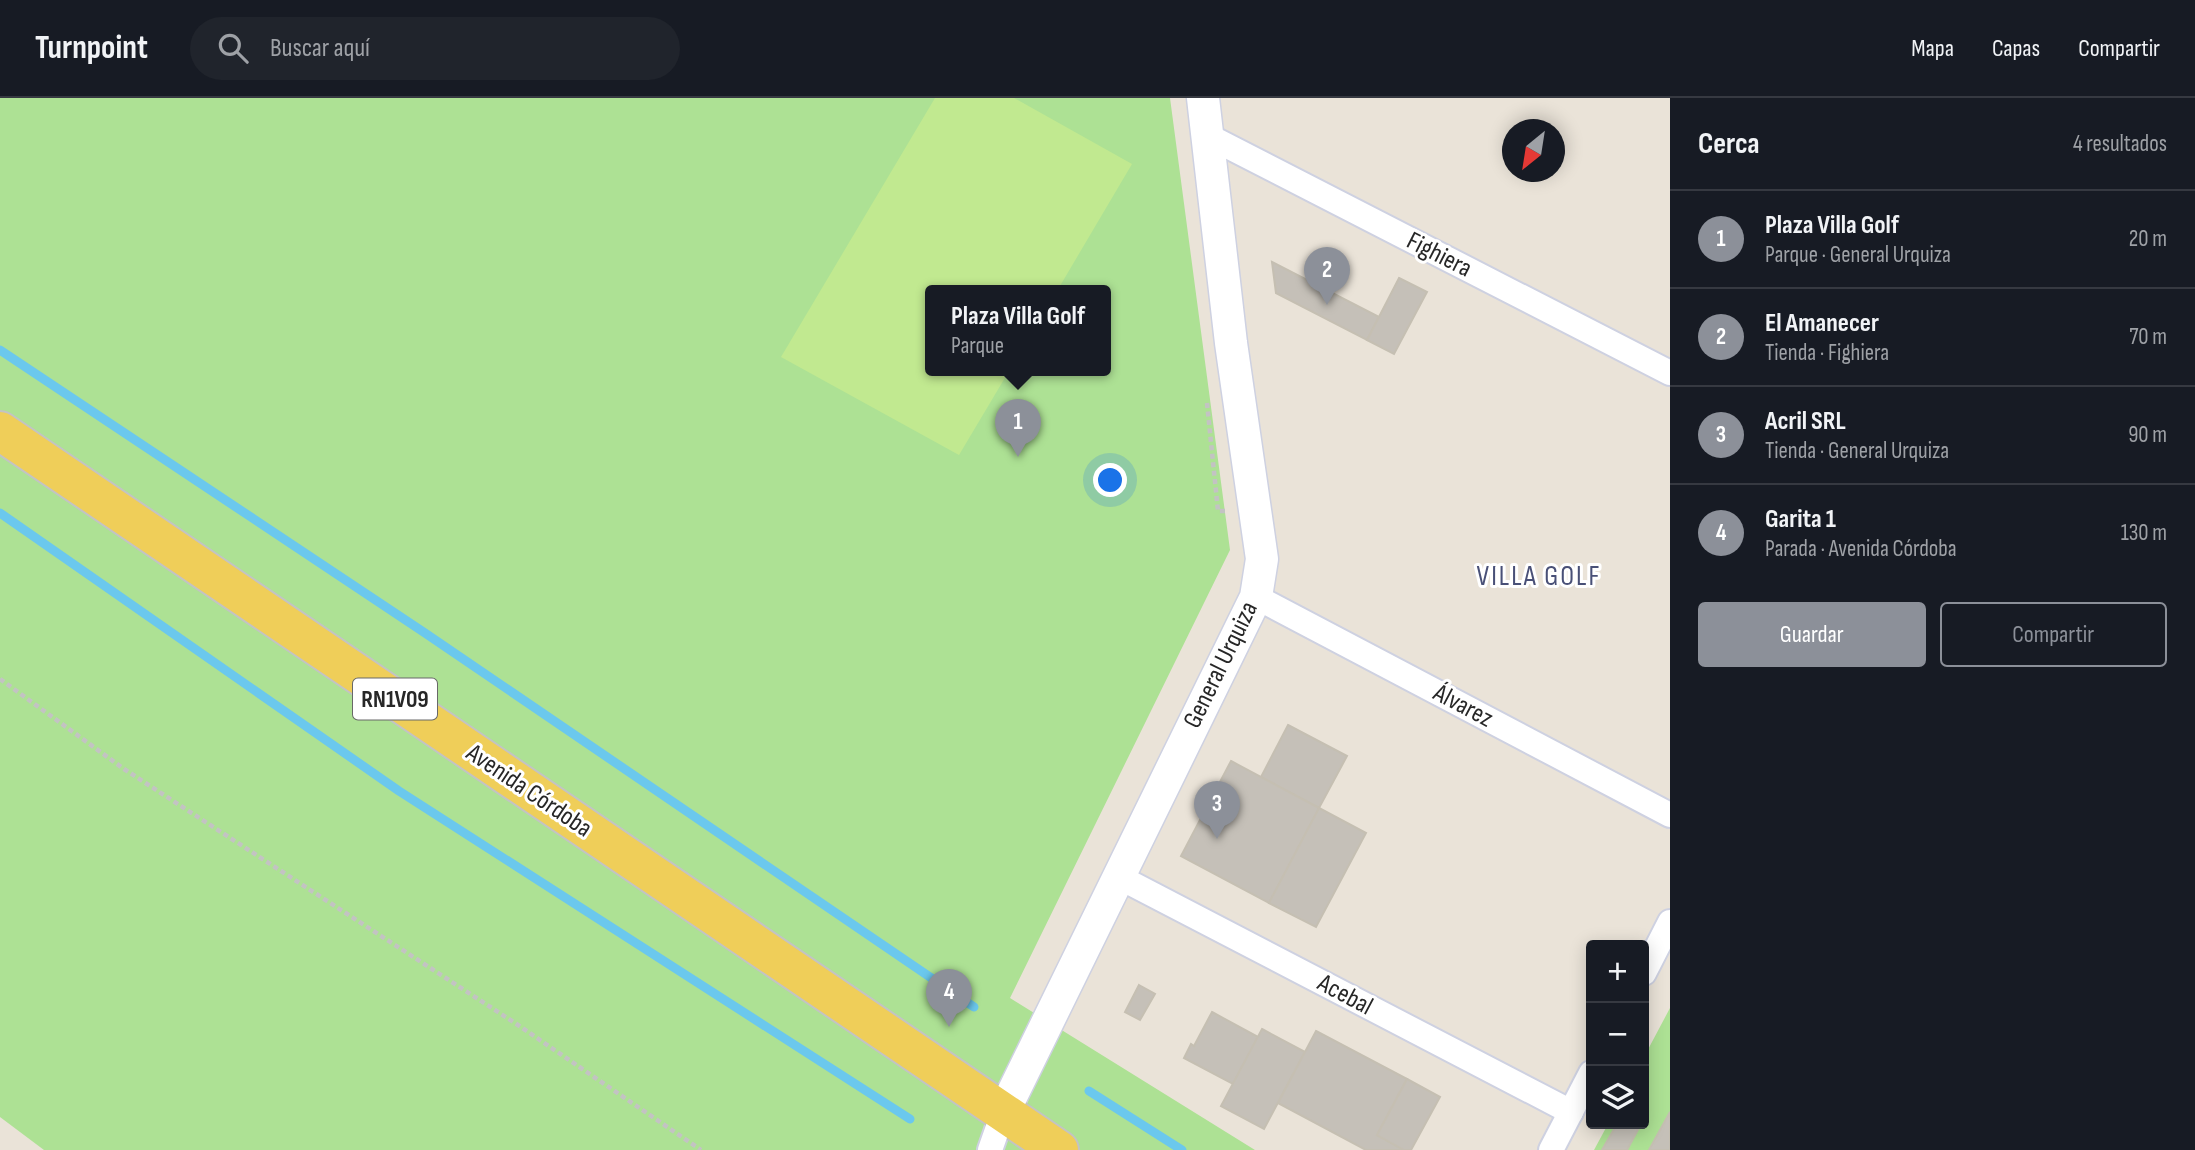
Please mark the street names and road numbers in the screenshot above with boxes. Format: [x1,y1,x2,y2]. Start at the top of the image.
street label: Fighiera [1401,226,1477,284]
street label: General Urquiza [1177,597,1265,733]
street label: Álvarez [1427,677,1498,734]
road number: RN1V09 [353,678,437,720]
street label: Avenida Córdoba [460,737,598,844]
street label: Acebal [1311,967,1378,1022]

